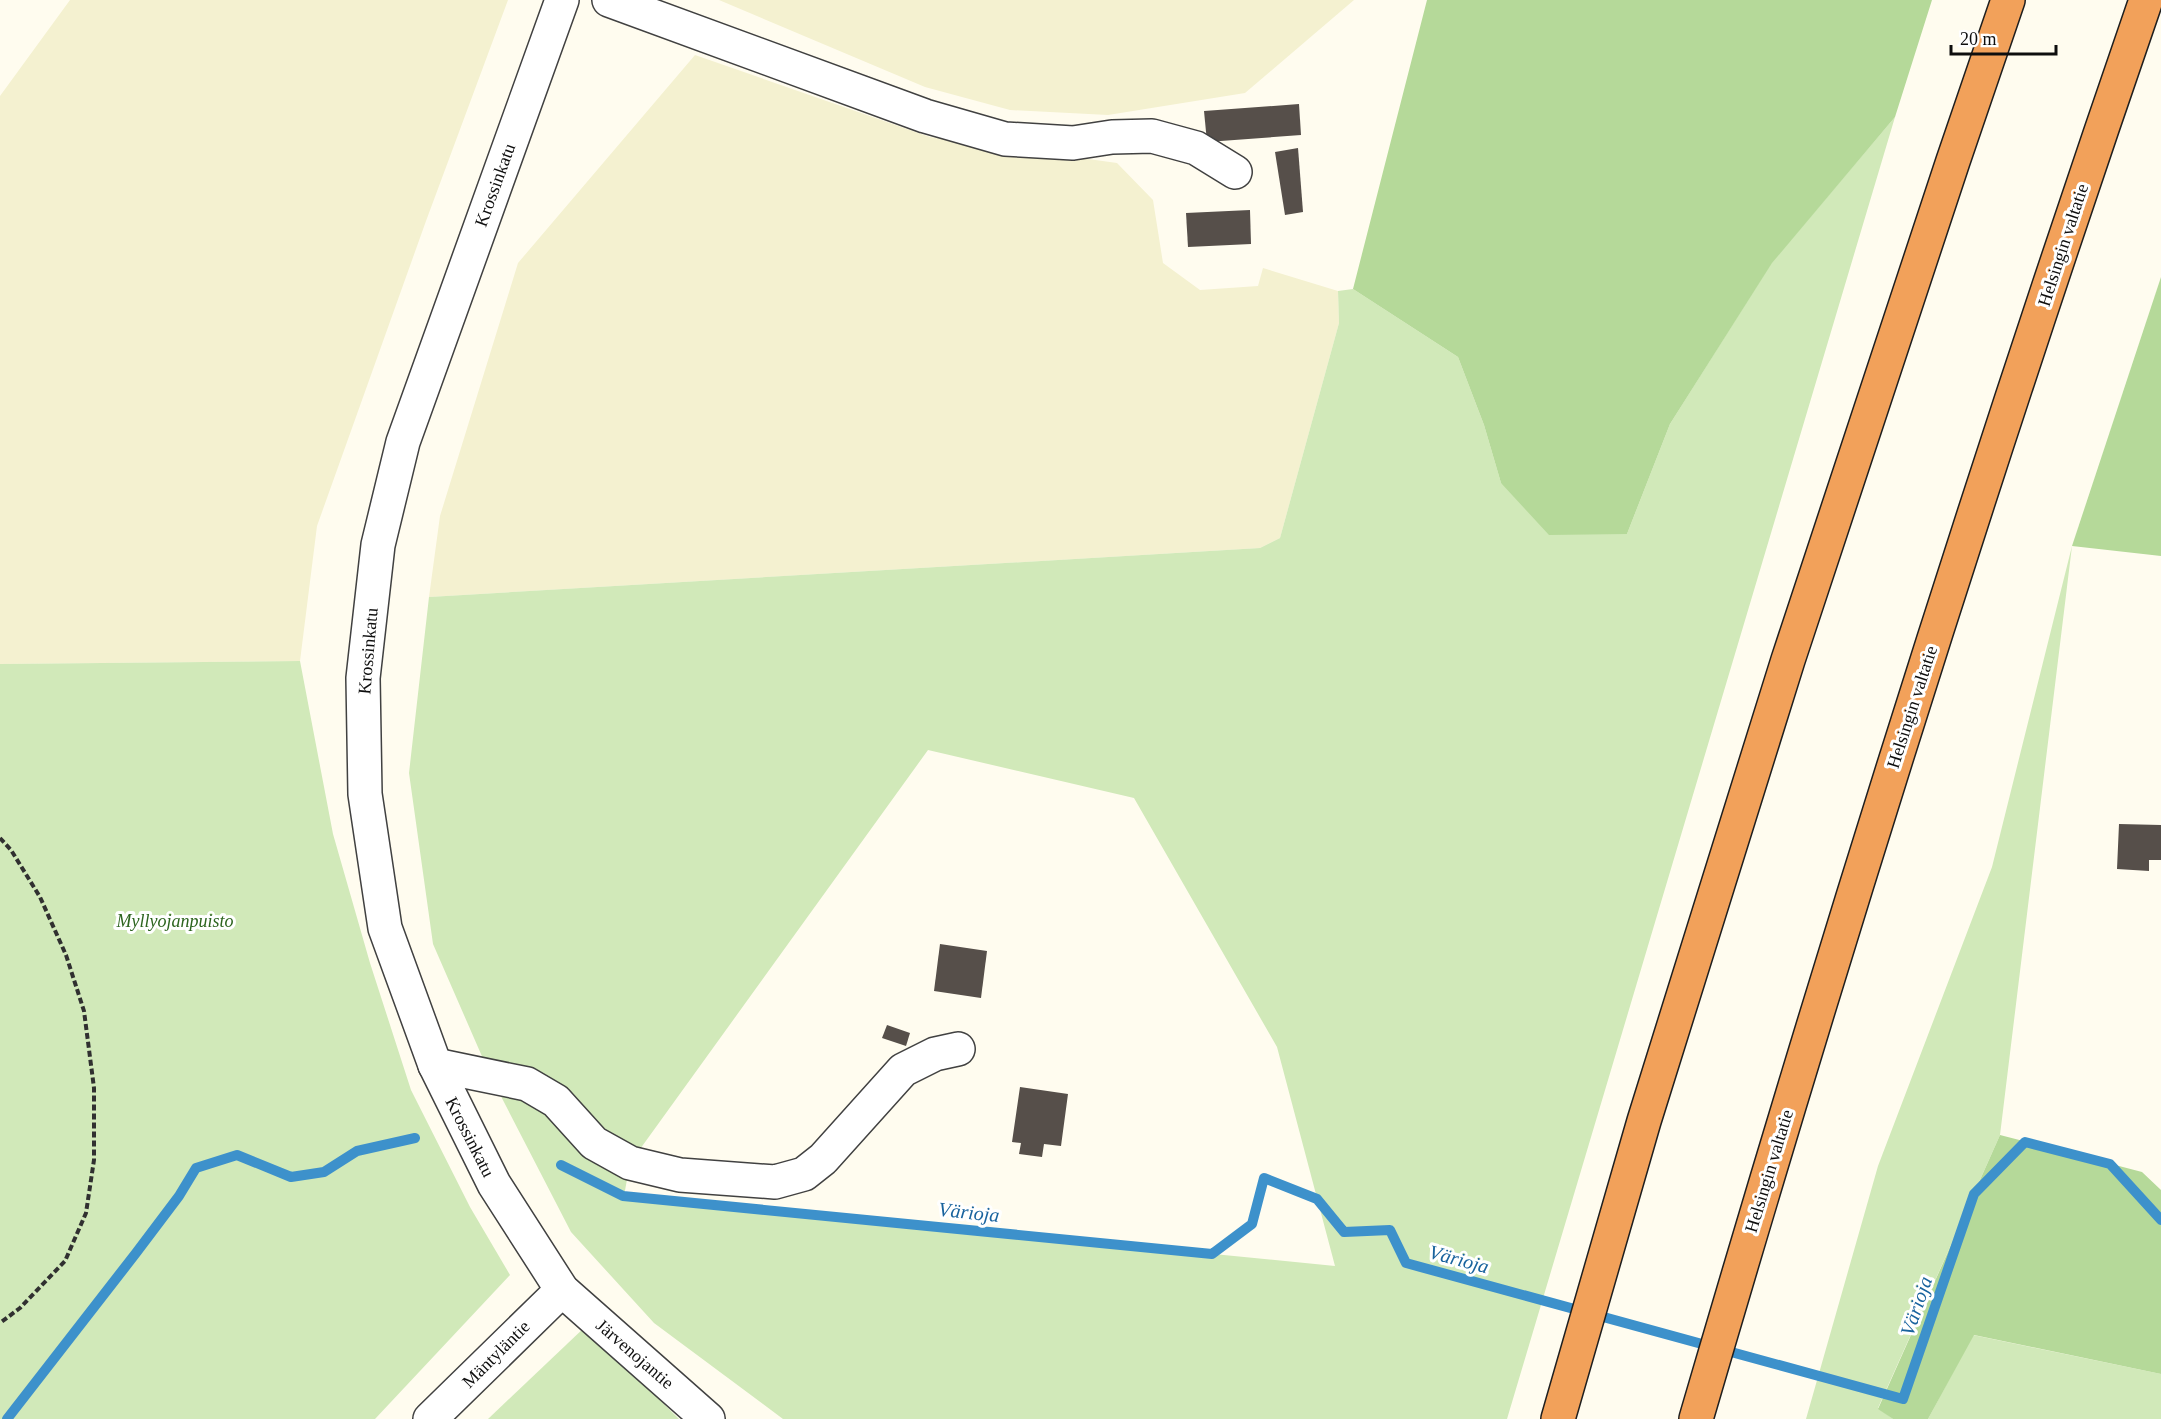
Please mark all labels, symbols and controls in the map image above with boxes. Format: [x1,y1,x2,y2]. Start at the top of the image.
scale bar [1951,18,2056,56]
text: 20 m [1960,29,1997,49]
street label: Krossinkatu [471,141,519,229]
street label: Helsingin valtatie [2034,181,2092,309]
street label: Krossinkatu [354,607,382,695]
street label: Helsingin valtatie [1883,643,1941,771]
park label: Myllyojanpuisto [116,911,233,931]
street label: Krossinkatu [441,1094,499,1180]
street label: Helsingin valtatie [1741,1107,1797,1235]
water label: Värioja [937,1198,1001,1227]
water label: Värioja [1426,1240,1491,1279]
water label: Värioja [1896,1274,1937,1339]
street label: Järvenojantie [592,1315,678,1393]
street label: Mäntyläntie [458,1316,534,1392]

